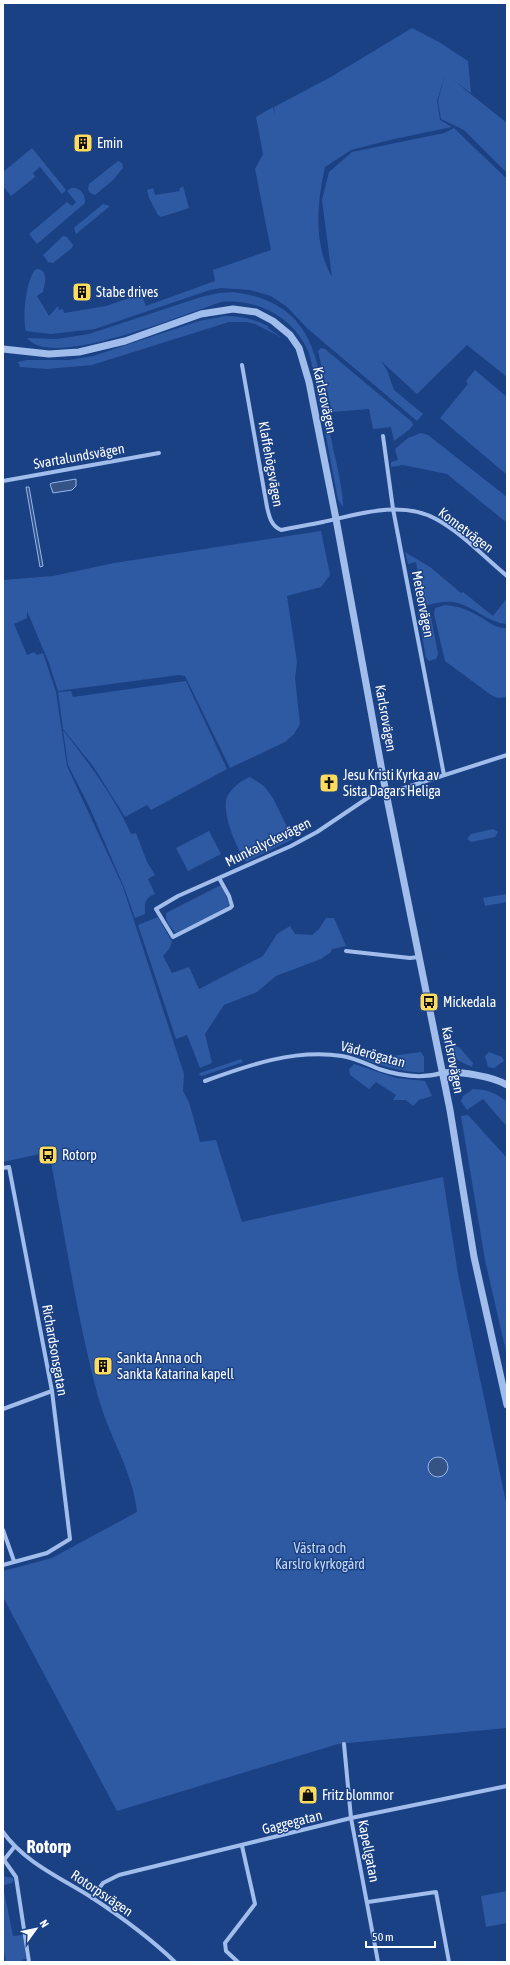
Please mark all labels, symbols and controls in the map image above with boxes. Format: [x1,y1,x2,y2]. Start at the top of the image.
building icon: Emin [72,132,94,154]
place label: Emin [97,135,123,151]
building icon: Stabe drives [71,281,93,303]
place label: Stabe drives [96,284,158,300]
street label: Karlsrovägen [310,365,340,435]
street label: Klaffehögsvägen [256,420,286,508]
street label: Svartalundsvägen [32,440,126,472]
street label: Kometvägen [435,504,497,556]
street label: Meteorvägen [409,569,437,639]
street label: Karlsrovägen [372,683,400,753]
place label: Jesu Kristi Kyrka av Sista Dagars Heliga [343,767,441,799]
church icon: Jesu Kristi Kyrka av Sista Dagars Heliga [318,772,340,794]
street label: Munkalyckevägen [223,814,313,870]
bus stop icon: Mickedala [418,991,440,1013]
place label: Mickedala [443,994,496,1010]
street label: Karlsrovägen [439,1025,467,1095]
street label: Väderögatan [339,1038,407,1070]
bus stop icon: Rotorp [37,1144,59,1166]
place label: Rotorp [62,1147,97,1163]
street label: Richardsonsgatan [39,1303,71,1397]
place label: Sankta Anna och Sankta Katarina kapell [117,1350,234,1382]
building icon: Sankta Anna och Sankta Katarina kapell [92,1355,114,1377]
park label: Västra och Karslro kyrkogård [275,1540,365,1572]
shop icon: Fritz blommor [297,1784,319,1806]
place label: Fritz blommor [322,1787,394,1803]
street label: Gaggegatan [260,1807,324,1837]
street label: Kapellgatan [355,1819,383,1883]
district label: Rotorp [27,1836,71,1857]
street label: Rotorpsvägen [68,1867,136,1919]
north arrow [16,1909,56,1949]
text: N [38,1918,51,1930]
scale bar [366,1923,435,1949]
text: 50 m [372,1930,394,1944]

